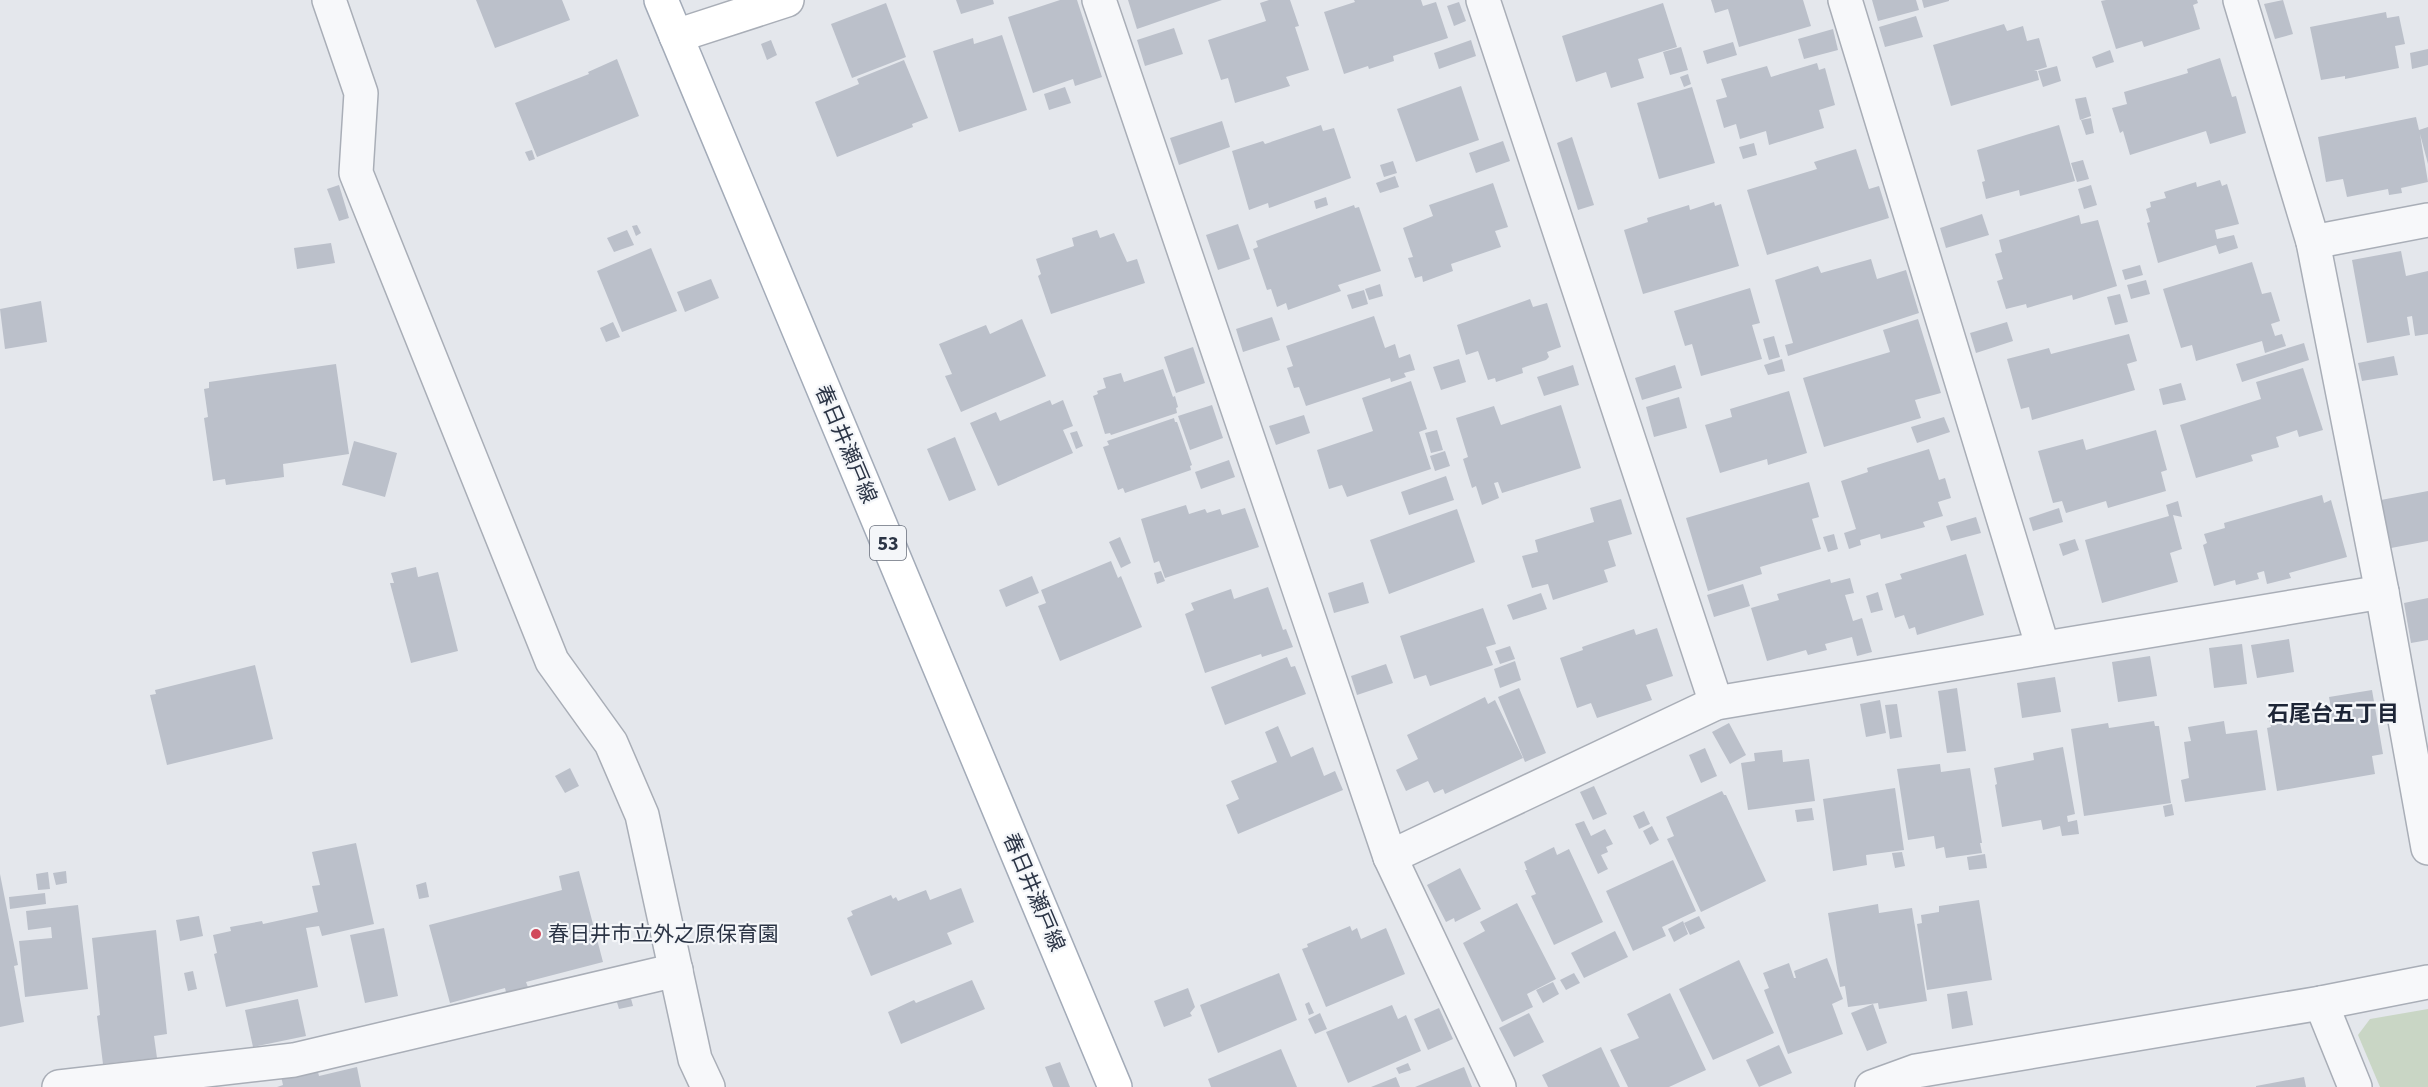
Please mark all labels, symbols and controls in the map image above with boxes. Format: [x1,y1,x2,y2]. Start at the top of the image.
street label: 春日井瀬戸線 [808,380,884,508]
road number: 53 [870,526,906,560]
district label: 石尾台五丁目 [2267,698,2399,730]
street label: 春日井瀬戸線 [996,828,1072,956]
place label: 春日井市立外之原保育園 [548,919,779,949]
marker: 春日井市立外之原保育園 [529,927,543,941]

